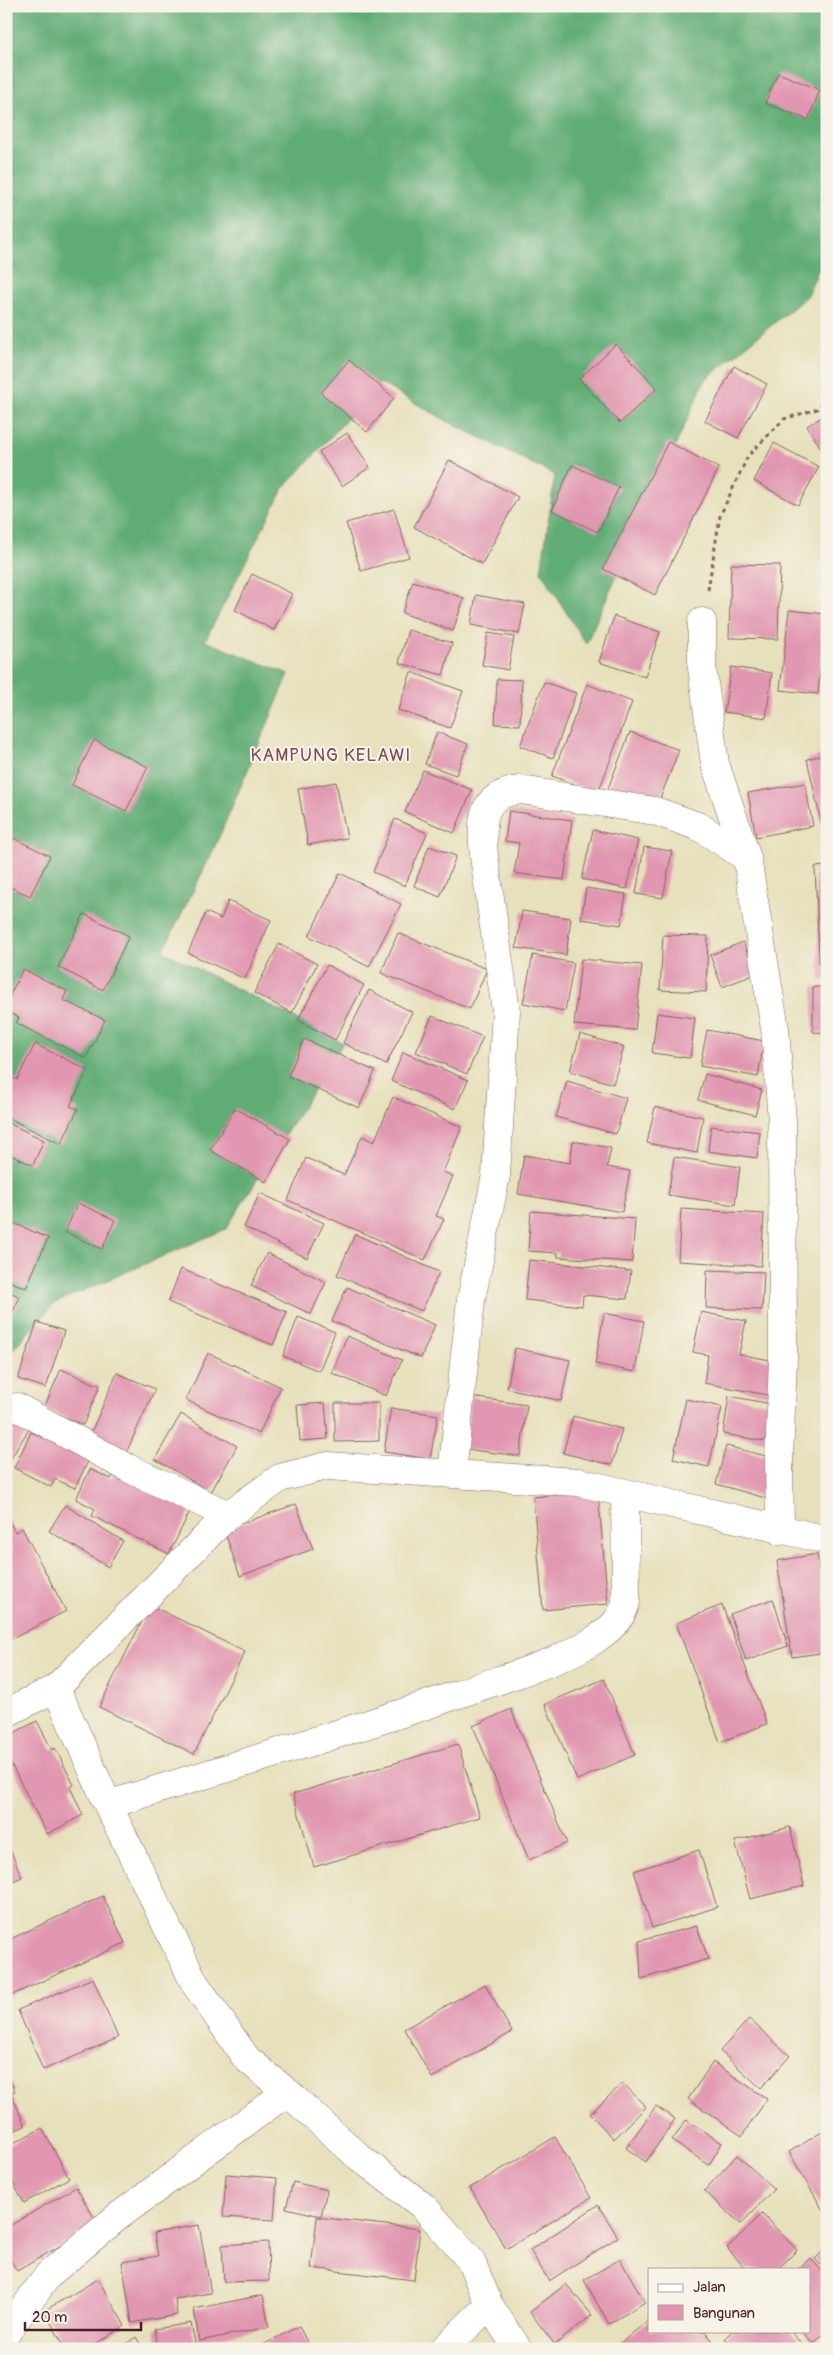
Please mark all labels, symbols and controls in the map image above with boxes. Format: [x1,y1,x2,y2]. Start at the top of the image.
district label: KAMPUNG KELAWI [251,744,411,767]
legend [648,2268,810,2332]
text: Jalan [693,2278,726,2297]
scale bar [25,2300,141,2332]
text: Bangunan [693,2304,755,2323]
text: 20 m [32,2308,67,2327]

